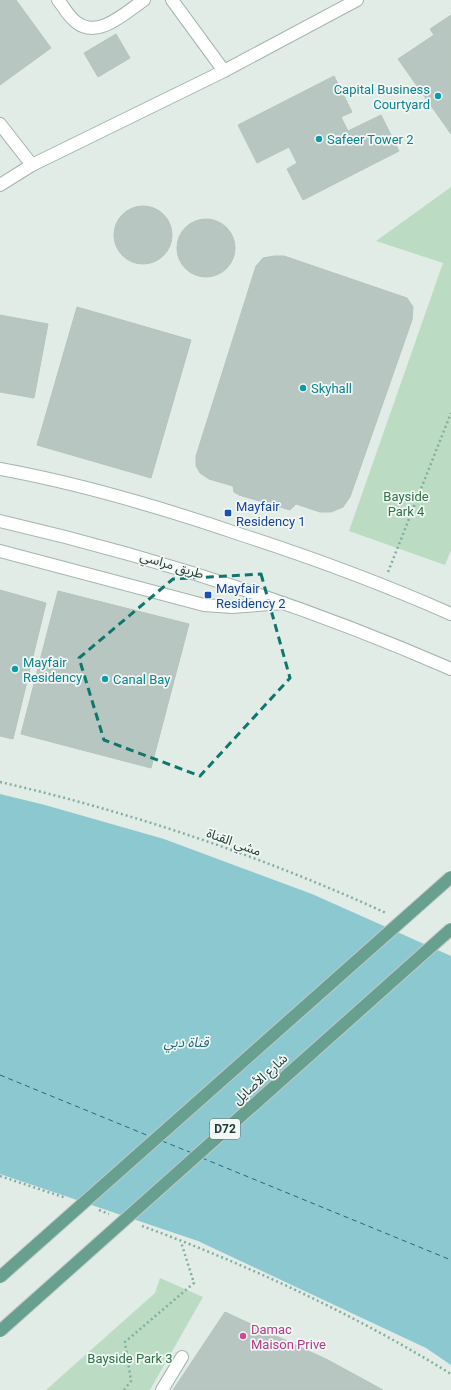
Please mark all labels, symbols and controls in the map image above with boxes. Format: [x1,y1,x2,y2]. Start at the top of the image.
place label: Capital Business Courtyard [334,82,430,112]
marker: Capital Business Courtyard [433,91,443,101]
place label: Safeer Tower 2 [327,132,413,147]
marker: Safeer Tower 2 [314,134,324,144]
place label: Skyhall [311,381,352,396]
marker: Skyhall [298,383,308,393]
park label: Bayside Park 4 [383,489,429,519]
place label: Mayfair Residency 1 [236,499,306,529]
marker: Mayfair Residency 1 [223,508,233,518]
street label: طريق مراسي [138,548,206,585]
place label: Mayfair Residency 2 [216,581,286,611]
marker: Mayfair Residency 2 [203,590,213,600]
place label: Mayfair Residency [23,655,82,685]
marker: Mayfair Residency [10,664,20,674]
place label: Canal Bay [113,672,170,687]
marker: Canal Bay [100,674,110,684]
street label: مشي القناة [204,825,264,862]
water label: قناة دبي [164,1034,209,1053]
street label: شارع الأصايل [230,1051,292,1110]
road number: D72 [210,1119,240,1139]
place label: Damac Maison Prive [251,1322,326,1352]
marker: Damac Maison Prive [238,1331,248,1341]
park label: Bayside Park 3 [87,1351,173,1366]

